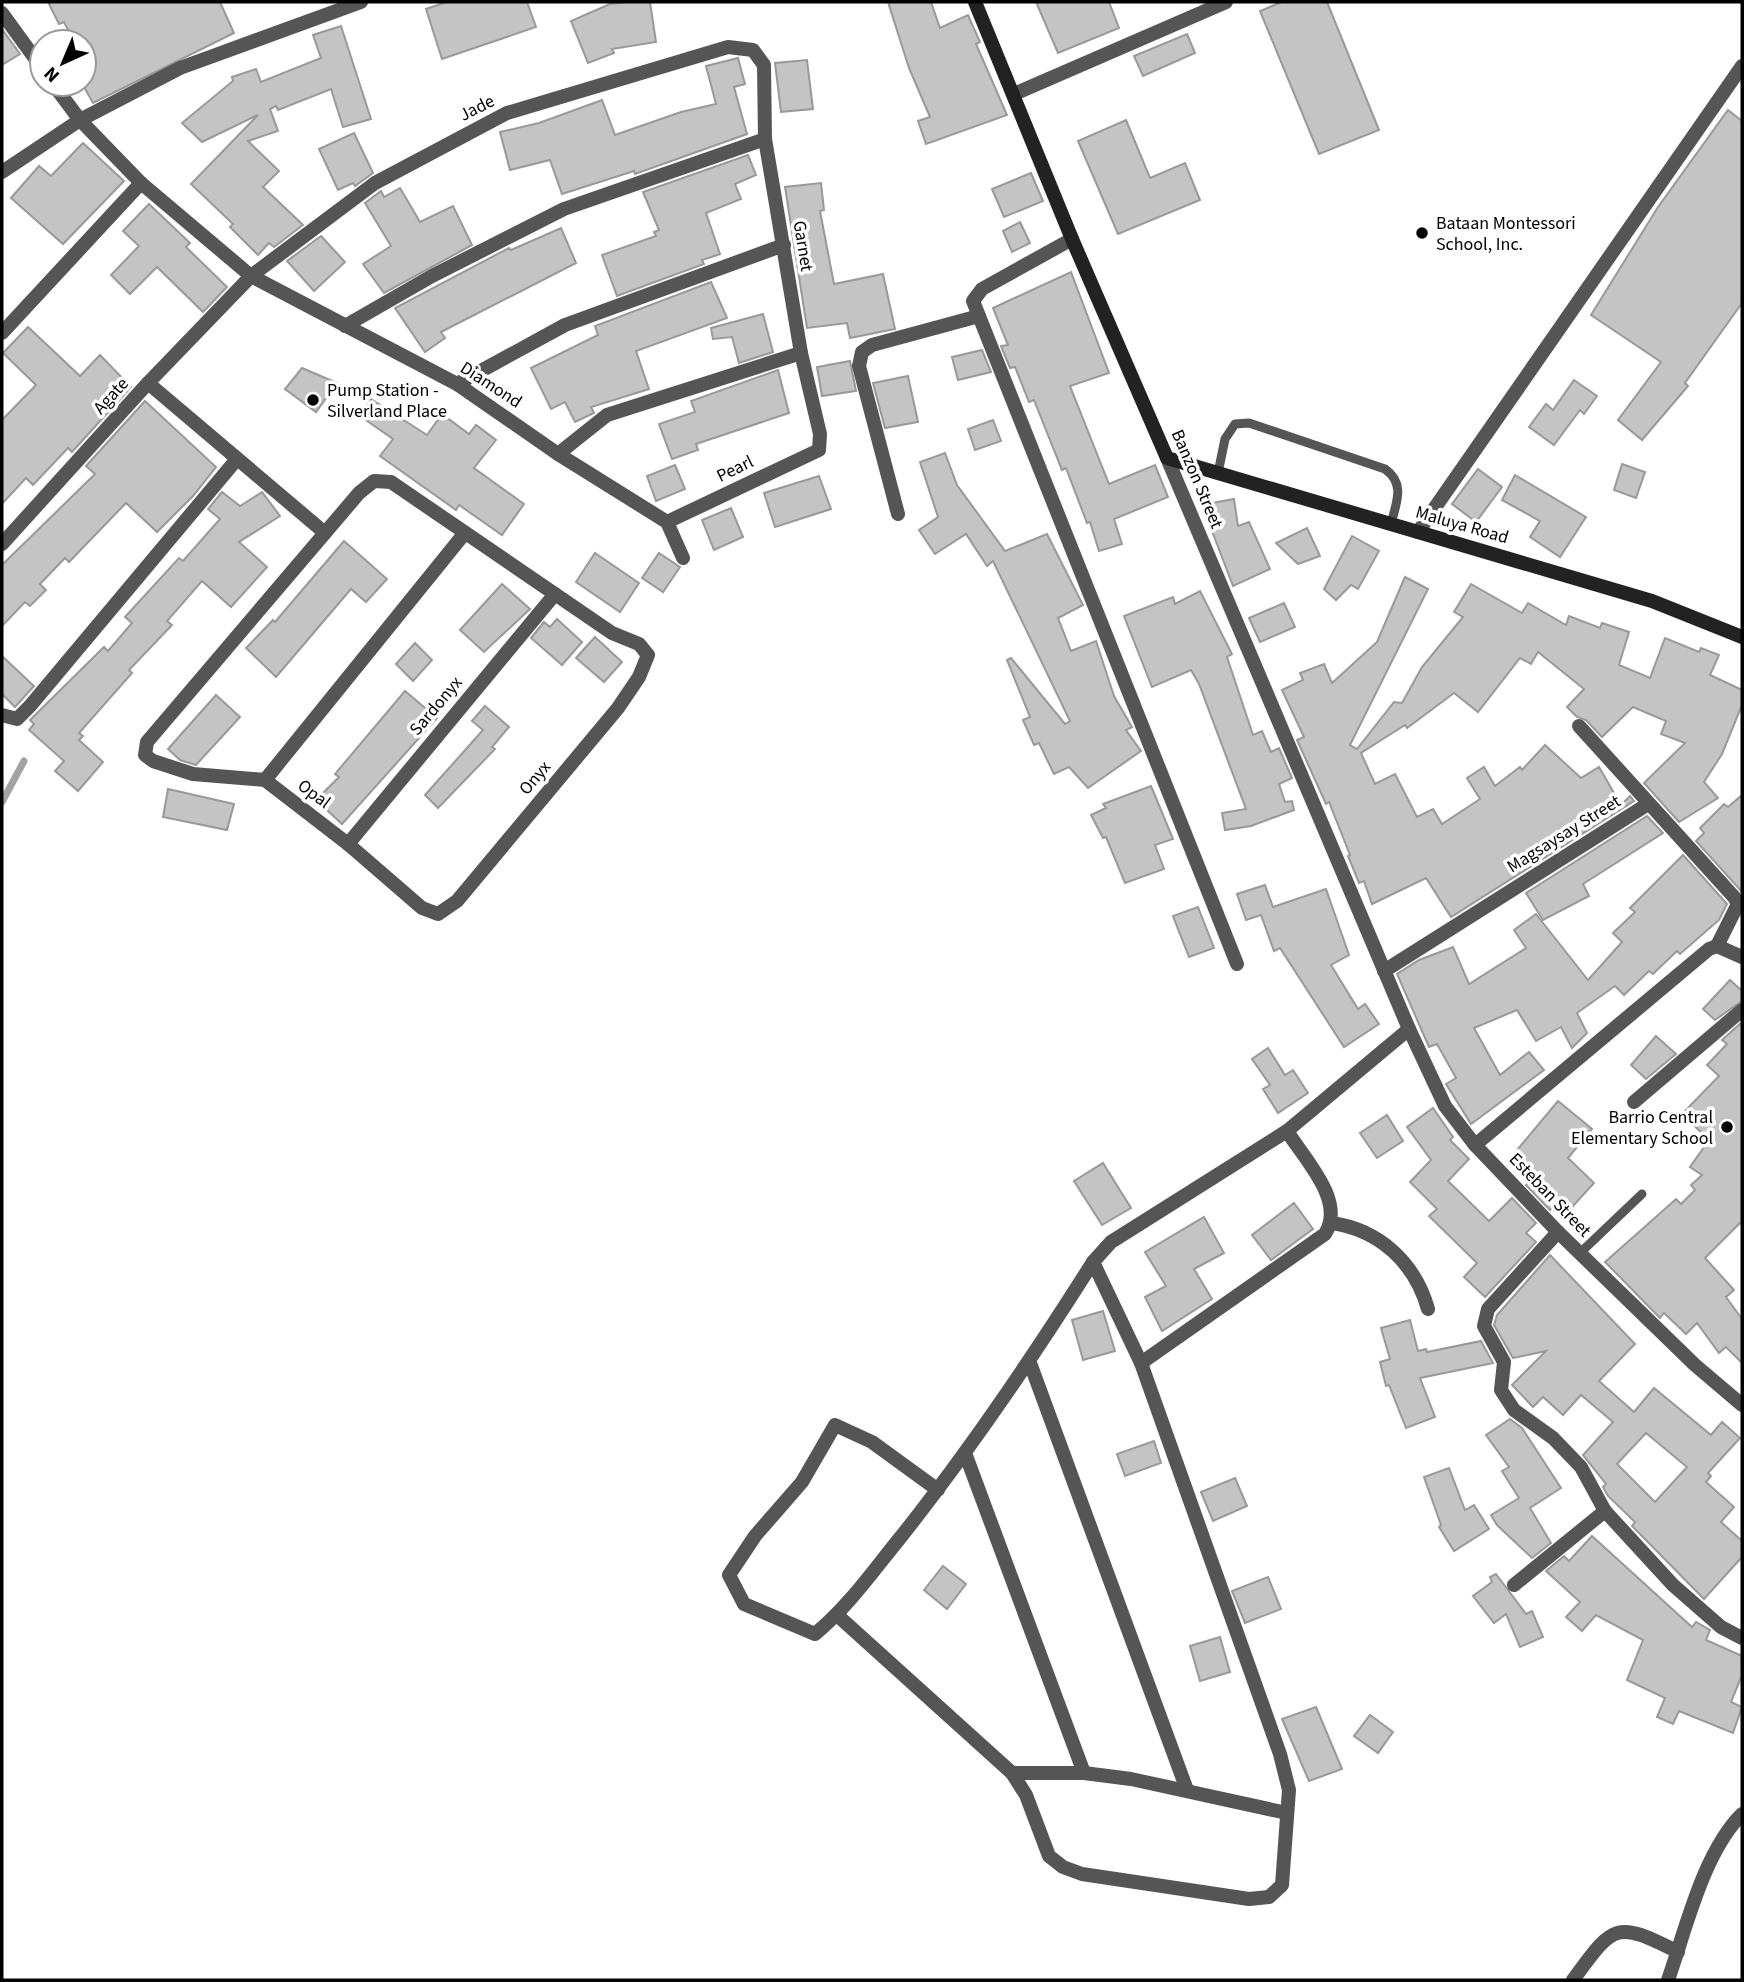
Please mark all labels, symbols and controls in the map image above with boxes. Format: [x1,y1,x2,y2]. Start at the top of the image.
north arrow [28,28,98,98]
text: N [38,60,66,88]
street label: Jade [455,89,499,127]
place label: Bataan Montessori School, Inc. [1436,211,1576,257]
street label: Garnet [787,219,819,273]
marker: Bataan Montessori School, Inc. [1414,225,1430,241]
street label: Diamond [455,356,527,414]
street label: Agate [88,372,134,420]
place label: Pump Station - Silverland Place [327,378,447,424]
marker: Pump Station - Silverland Place [305,392,321,408]
street label: Banzon Street [1165,426,1229,532]
street label: Pearl [712,449,758,489]
street label: Maluya Road [1412,500,1512,550]
street label: Sardonyx [404,671,468,741]
street label: Onyx [513,755,557,801]
street label: Opal [292,773,336,815]
street label: Magsaysay Street [1502,789,1626,879]
place label: Barrio Central Elementary School [1571,1105,1713,1151]
marker: Barrio Central Elementary School [1719,1119,1735,1135]
street label: Esteban Street [1503,1147,1597,1243]

